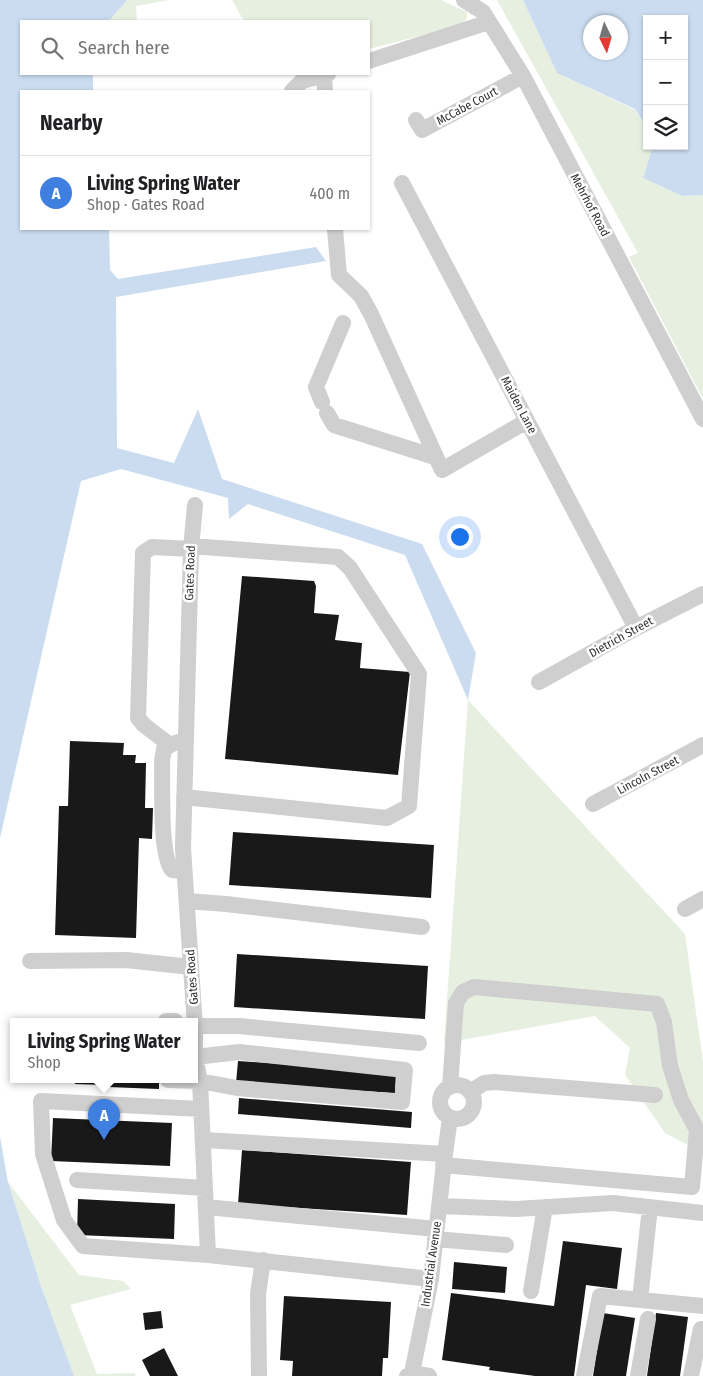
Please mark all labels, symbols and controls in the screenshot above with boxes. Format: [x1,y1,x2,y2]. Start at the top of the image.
north arrow [583,15,628,60]
map controls [643,15,688,150]
button: + [643,15,688,60]
search box [20,20,370,75]
icon: search [38,34,66,62]
text: Search here [78,36,170,59]
button: − [643,60,688,105]
street label: McCabe Court [434,84,500,128]
button: layers [643,105,688,150]
text: Nearby [40,110,102,136]
street label: Mehrhof Road [568,171,612,239]
text: Living Spring Water [87,172,240,195]
text: A [52,184,60,203]
text: 400 m [310,184,350,203]
text: Shop · Gates Road [87,195,205,214]
street label: Maiden Lane [498,374,540,436]
your location [447,524,473,550]
street label: Gates Road [182,545,198,601]
street label: Dietrich Street [587,614,655,660]
street label: Lincoln Street [615,753,681,797]
street label: Gates Road [183,949,201,1005]
popup [10,1018,198,1083]
text: Living Spring Water [28,1030,180,1053]
text: Shop [28,1053,61,1072]
pin: A [88,1099,120,1140]
street label: Industrial Avenue [418,1220,444,1308]

